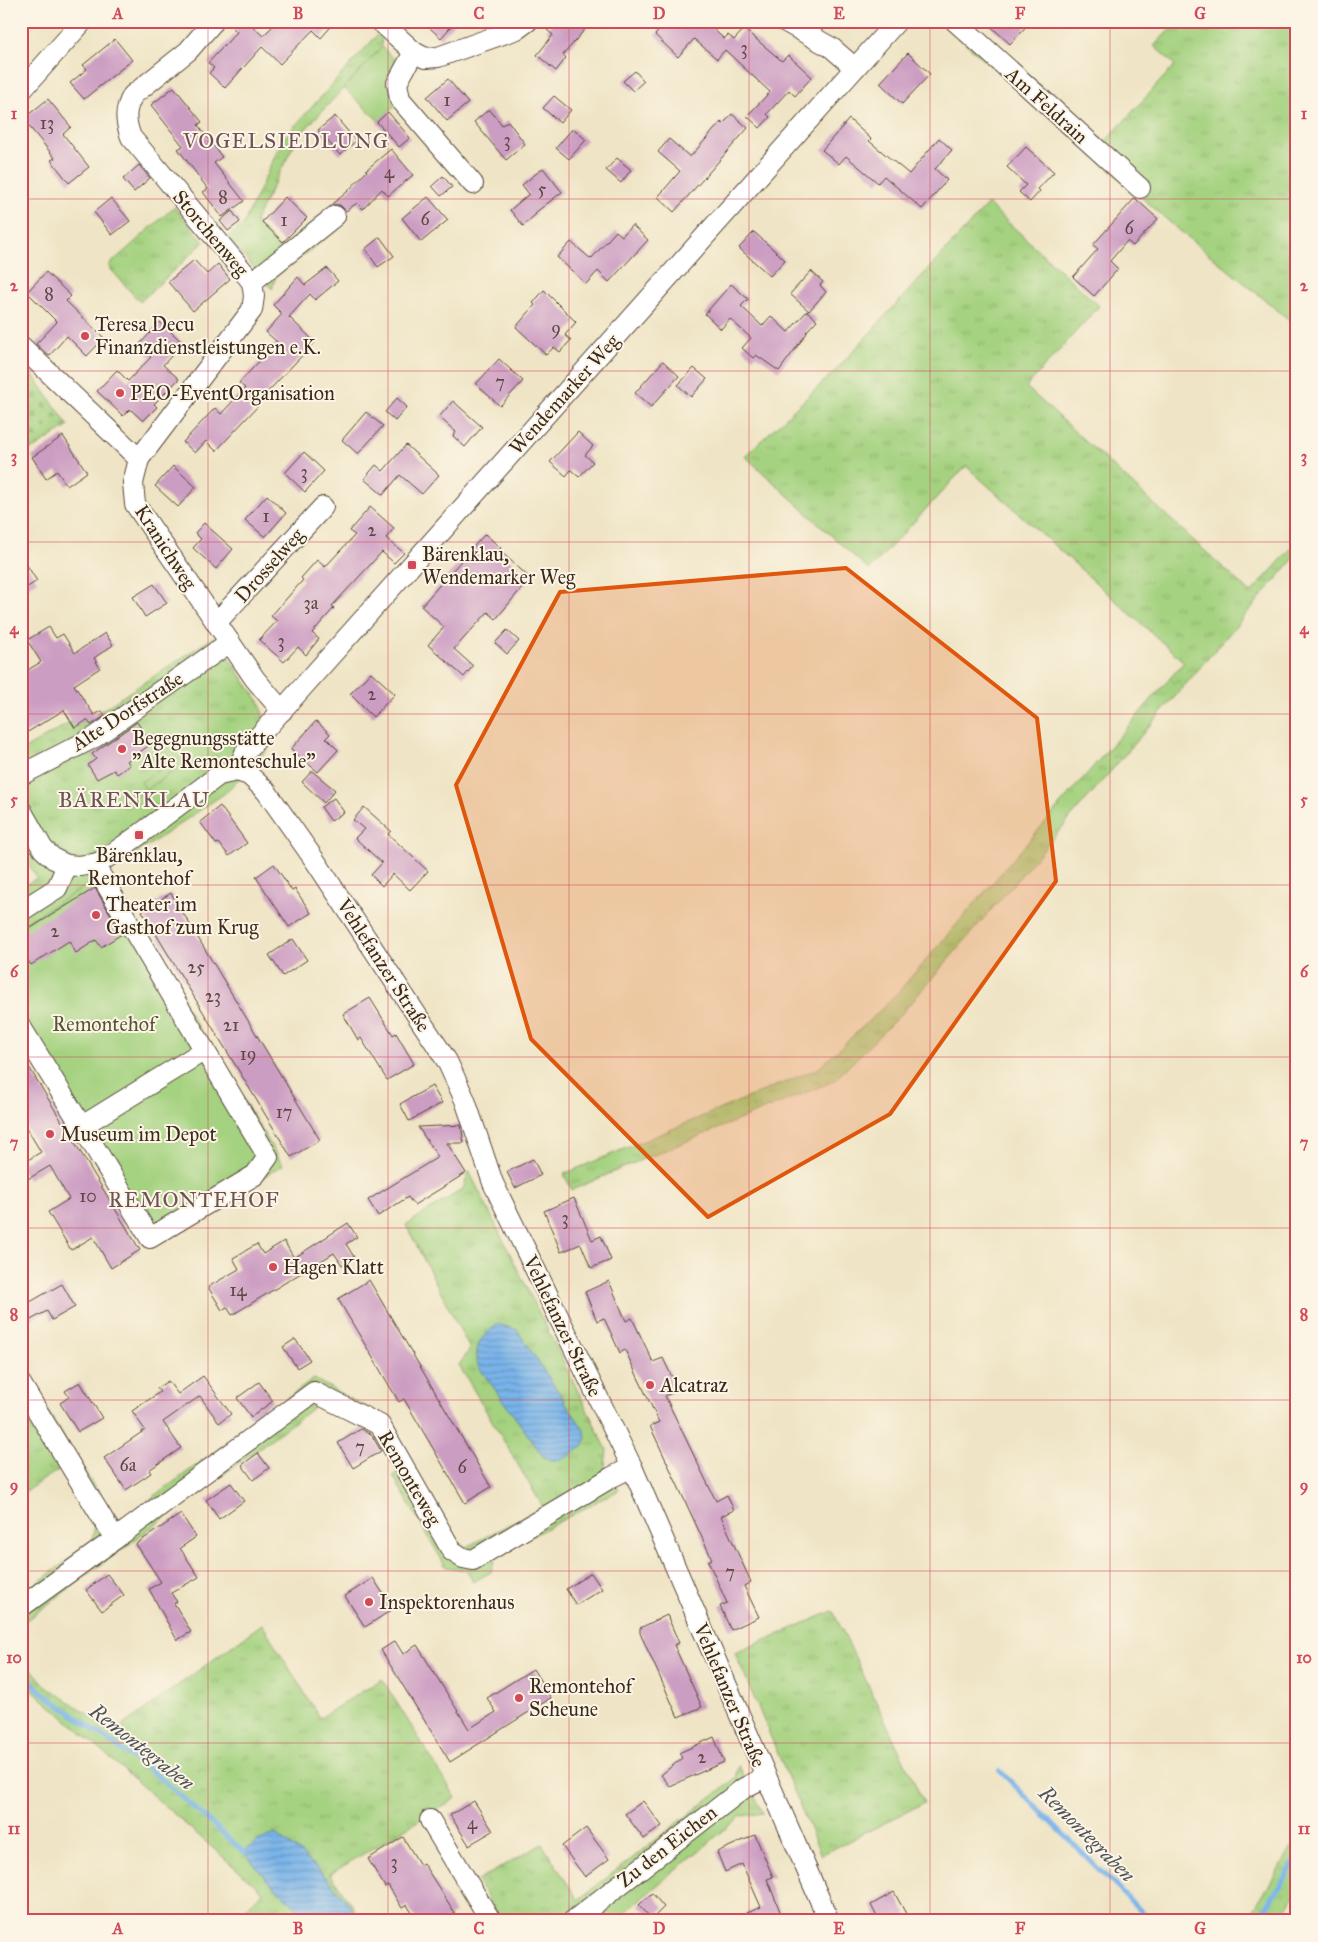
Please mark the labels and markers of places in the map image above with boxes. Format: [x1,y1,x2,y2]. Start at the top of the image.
place label: Teresa Decu Finanzdienstleistungen e.K. [95,312,321,360]
marker: Teresa Decu Finanzdienstleistungen e.K. [79,330,91,342]
place label: PEO-EventOrganisation [130,381,335,406]
marker: PEO-EventOrganisation [114,387,126,399]
place label: Bärenklau, Wendemarker Weg [422,542,576,590]
marker: Bärenklau, Wendemarker Weg [406,559,418,571]
place label: Begegnungsstätte "Alte Remonteschule" [132,726,316,773]
marker: Begegnungsstätte "Alte Remonteschule" [116,743,128,755]
marker: Bärenklau, Remontehof [133,829,145,841]
place label: Bärenklau, Remontehof [87,843,194,890]
place label: Theater im Gasthof zum Krug [106,892,259,940]
marker: Theater im Gasthof zum Krug [90,909,102,921]
place label: Museum im Depot [60,1122,217,1146]
marker: Museum im Depot [44,1128,56,1140]
place label: Hagen Klatt [283,1255,384,1280]
marker: Hagen Klatt [267,1261,279,1273]
place label: Alcatraz [659,1373,728,1397]
marker: Alcatraz [644,1379,656,1391]
place label: Inspektorenhaus [379,1590,514,1614]
marker: Inspektorenhaus [363,1596,375,1608]
place label: Remontehof Scheune [529,1674,636,1721]
marker: Remontehof Scheune [513,1692,525,1704]

